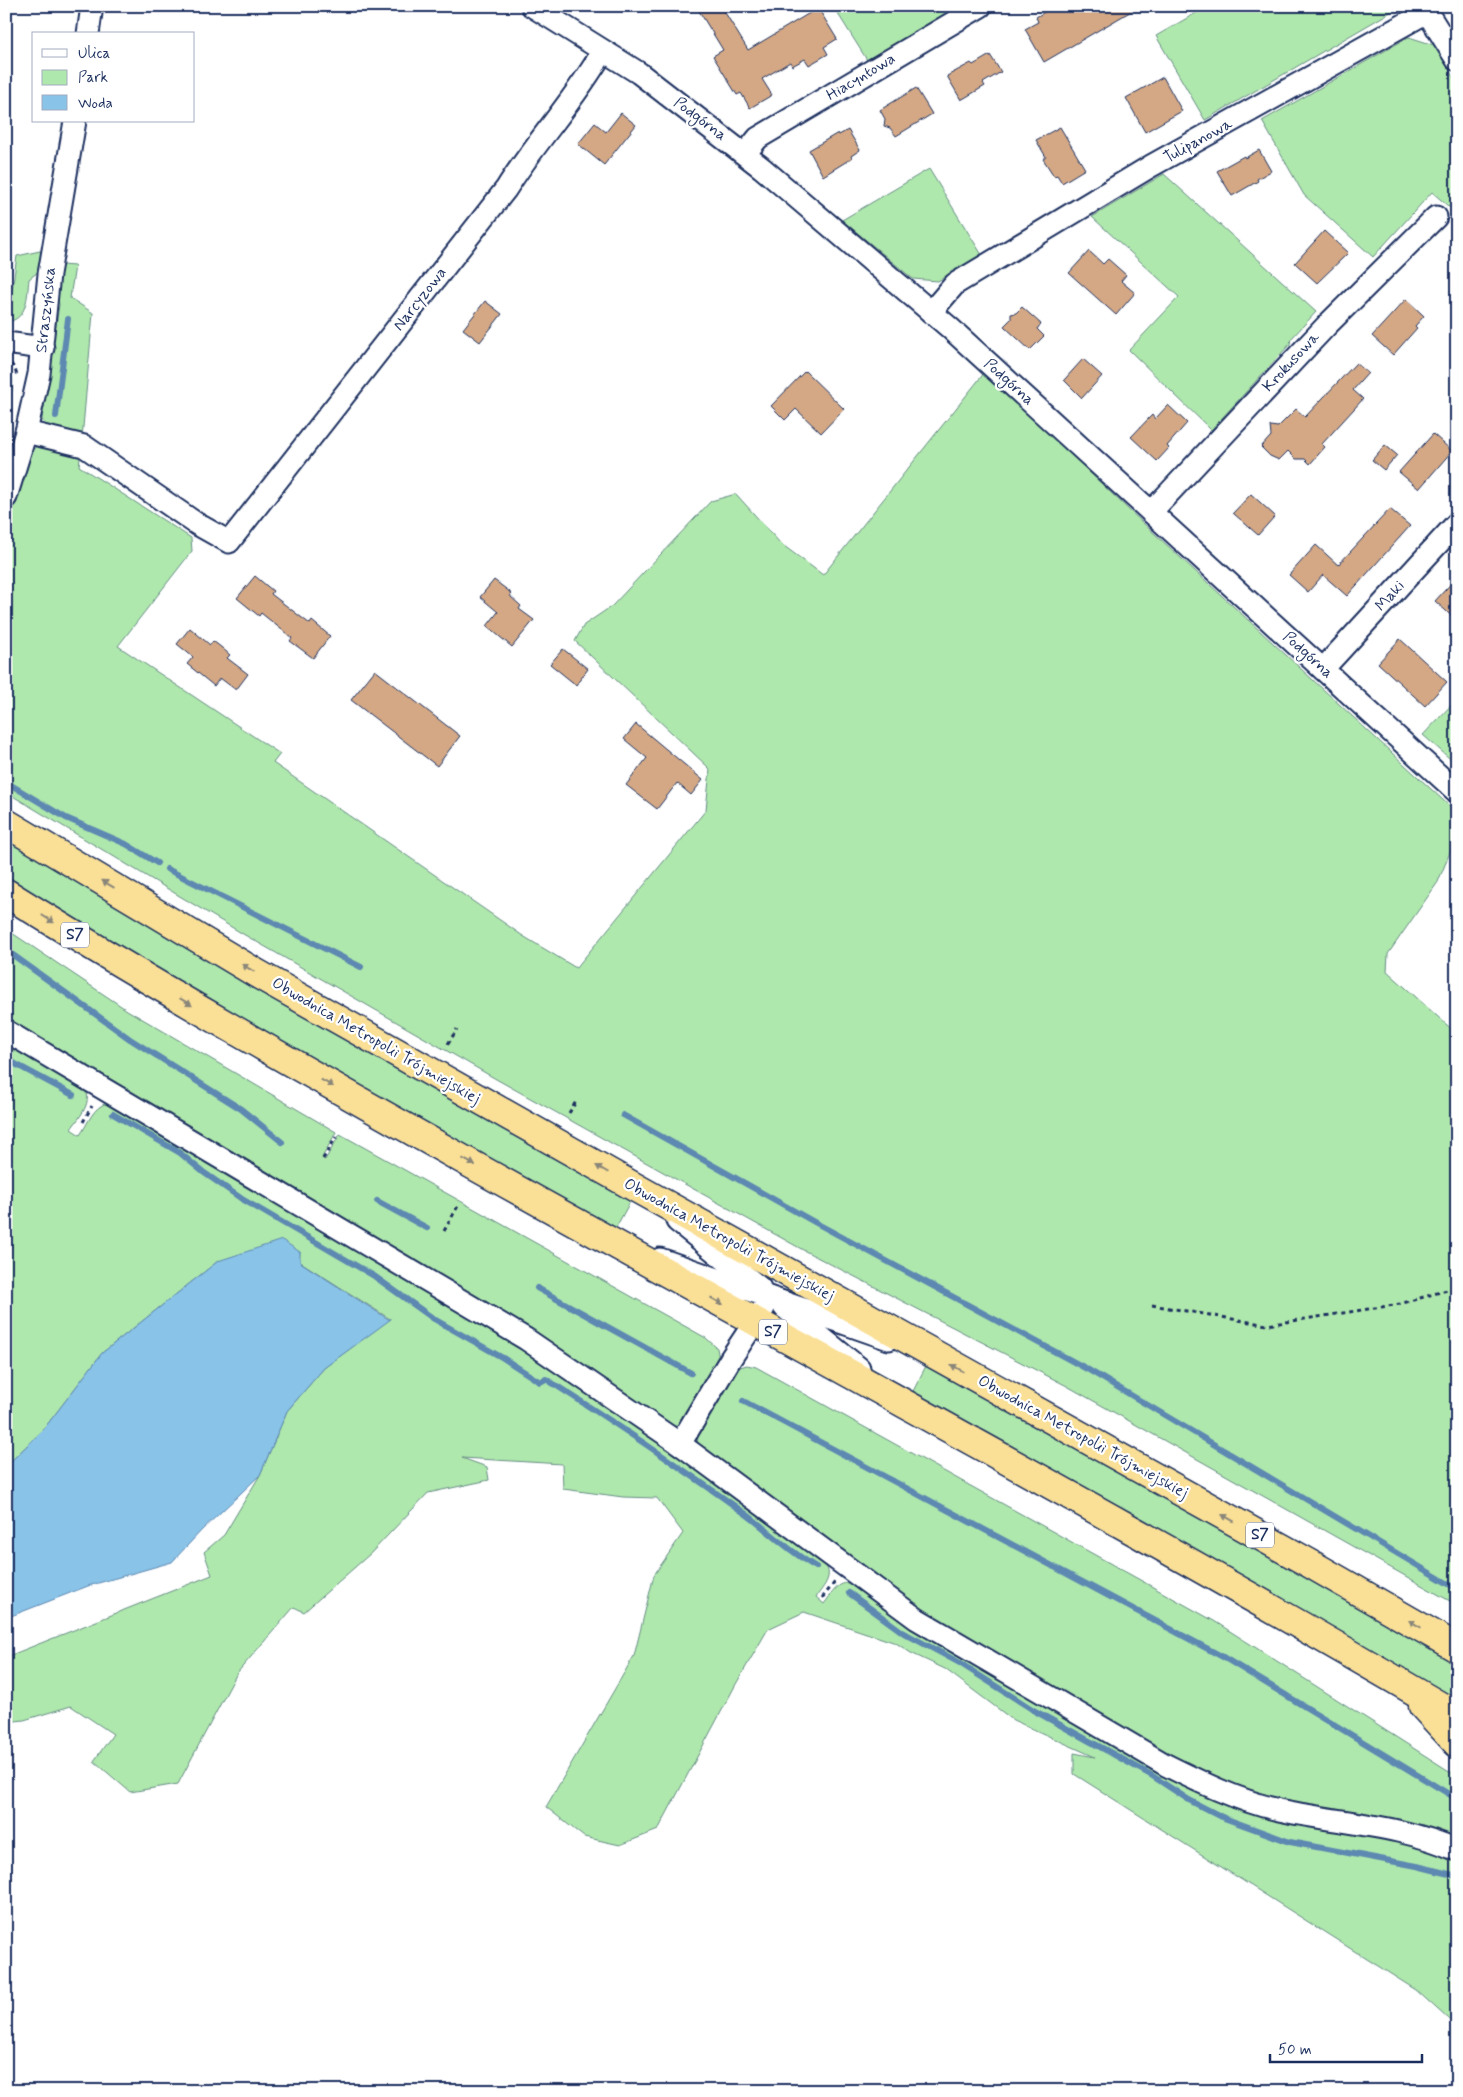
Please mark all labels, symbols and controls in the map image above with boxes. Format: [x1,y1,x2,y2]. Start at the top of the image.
legend [32,32,195,122]
text: Ulica [78,44,111,64]
street label: Hiacyntowa [823,48,900,106]
text: Park [78,68,108,88]
street label: Podgórna [669,92,731,147]
text: Woda [78,94,113,114]
street label: Tulipanowa [1160,113,1236,168]
street label: Narcyzowa [389,263,452,335]
street label: Straszyńska [31,266,61,354]
street label: Krokusowa [1258,327,1324,396]
street label: Podgórna [979,354,1039,411]
street label: Maki [1370,576,1410,616]
street label: Podgórna [1278,627,1338,684]
one-way arrow [102,880,115,889]
one-way arrow [41,914,54,923]
road number: S7 [61,922,89,948]
one-way arrow [241,963,254,972]
street label: Obwodnica Metropolii Trójmiejskiej [268,973,484,1109]
one-way arrow [179,997,192,1006]
one-way arrow [320,1078,334,1087]
one-way arrow [462,1158,475,1167]
one-way arrow [594,1165,609,1173]
street label: Obwodnica Metropolii Trójmiejskiej [620,1173,838,1307]
one-way arrow [711,1297,724,1306]
road number: S7 [759,1320,787,1344]
one-way arrow [950,1364,965,1372]
street label: Obwodnica Metropolii Trójmiejskiej [974,1370,1192,1504]
one-way arrow [1221,1513,1234,1522]
road number: S7 [1246,1522,1274,1548]
one-way arrow [1407,1620,1422,1628]
scale bar [1270,2032,1423,2064]
text: 50 m [1278,2040,1312,2060]

